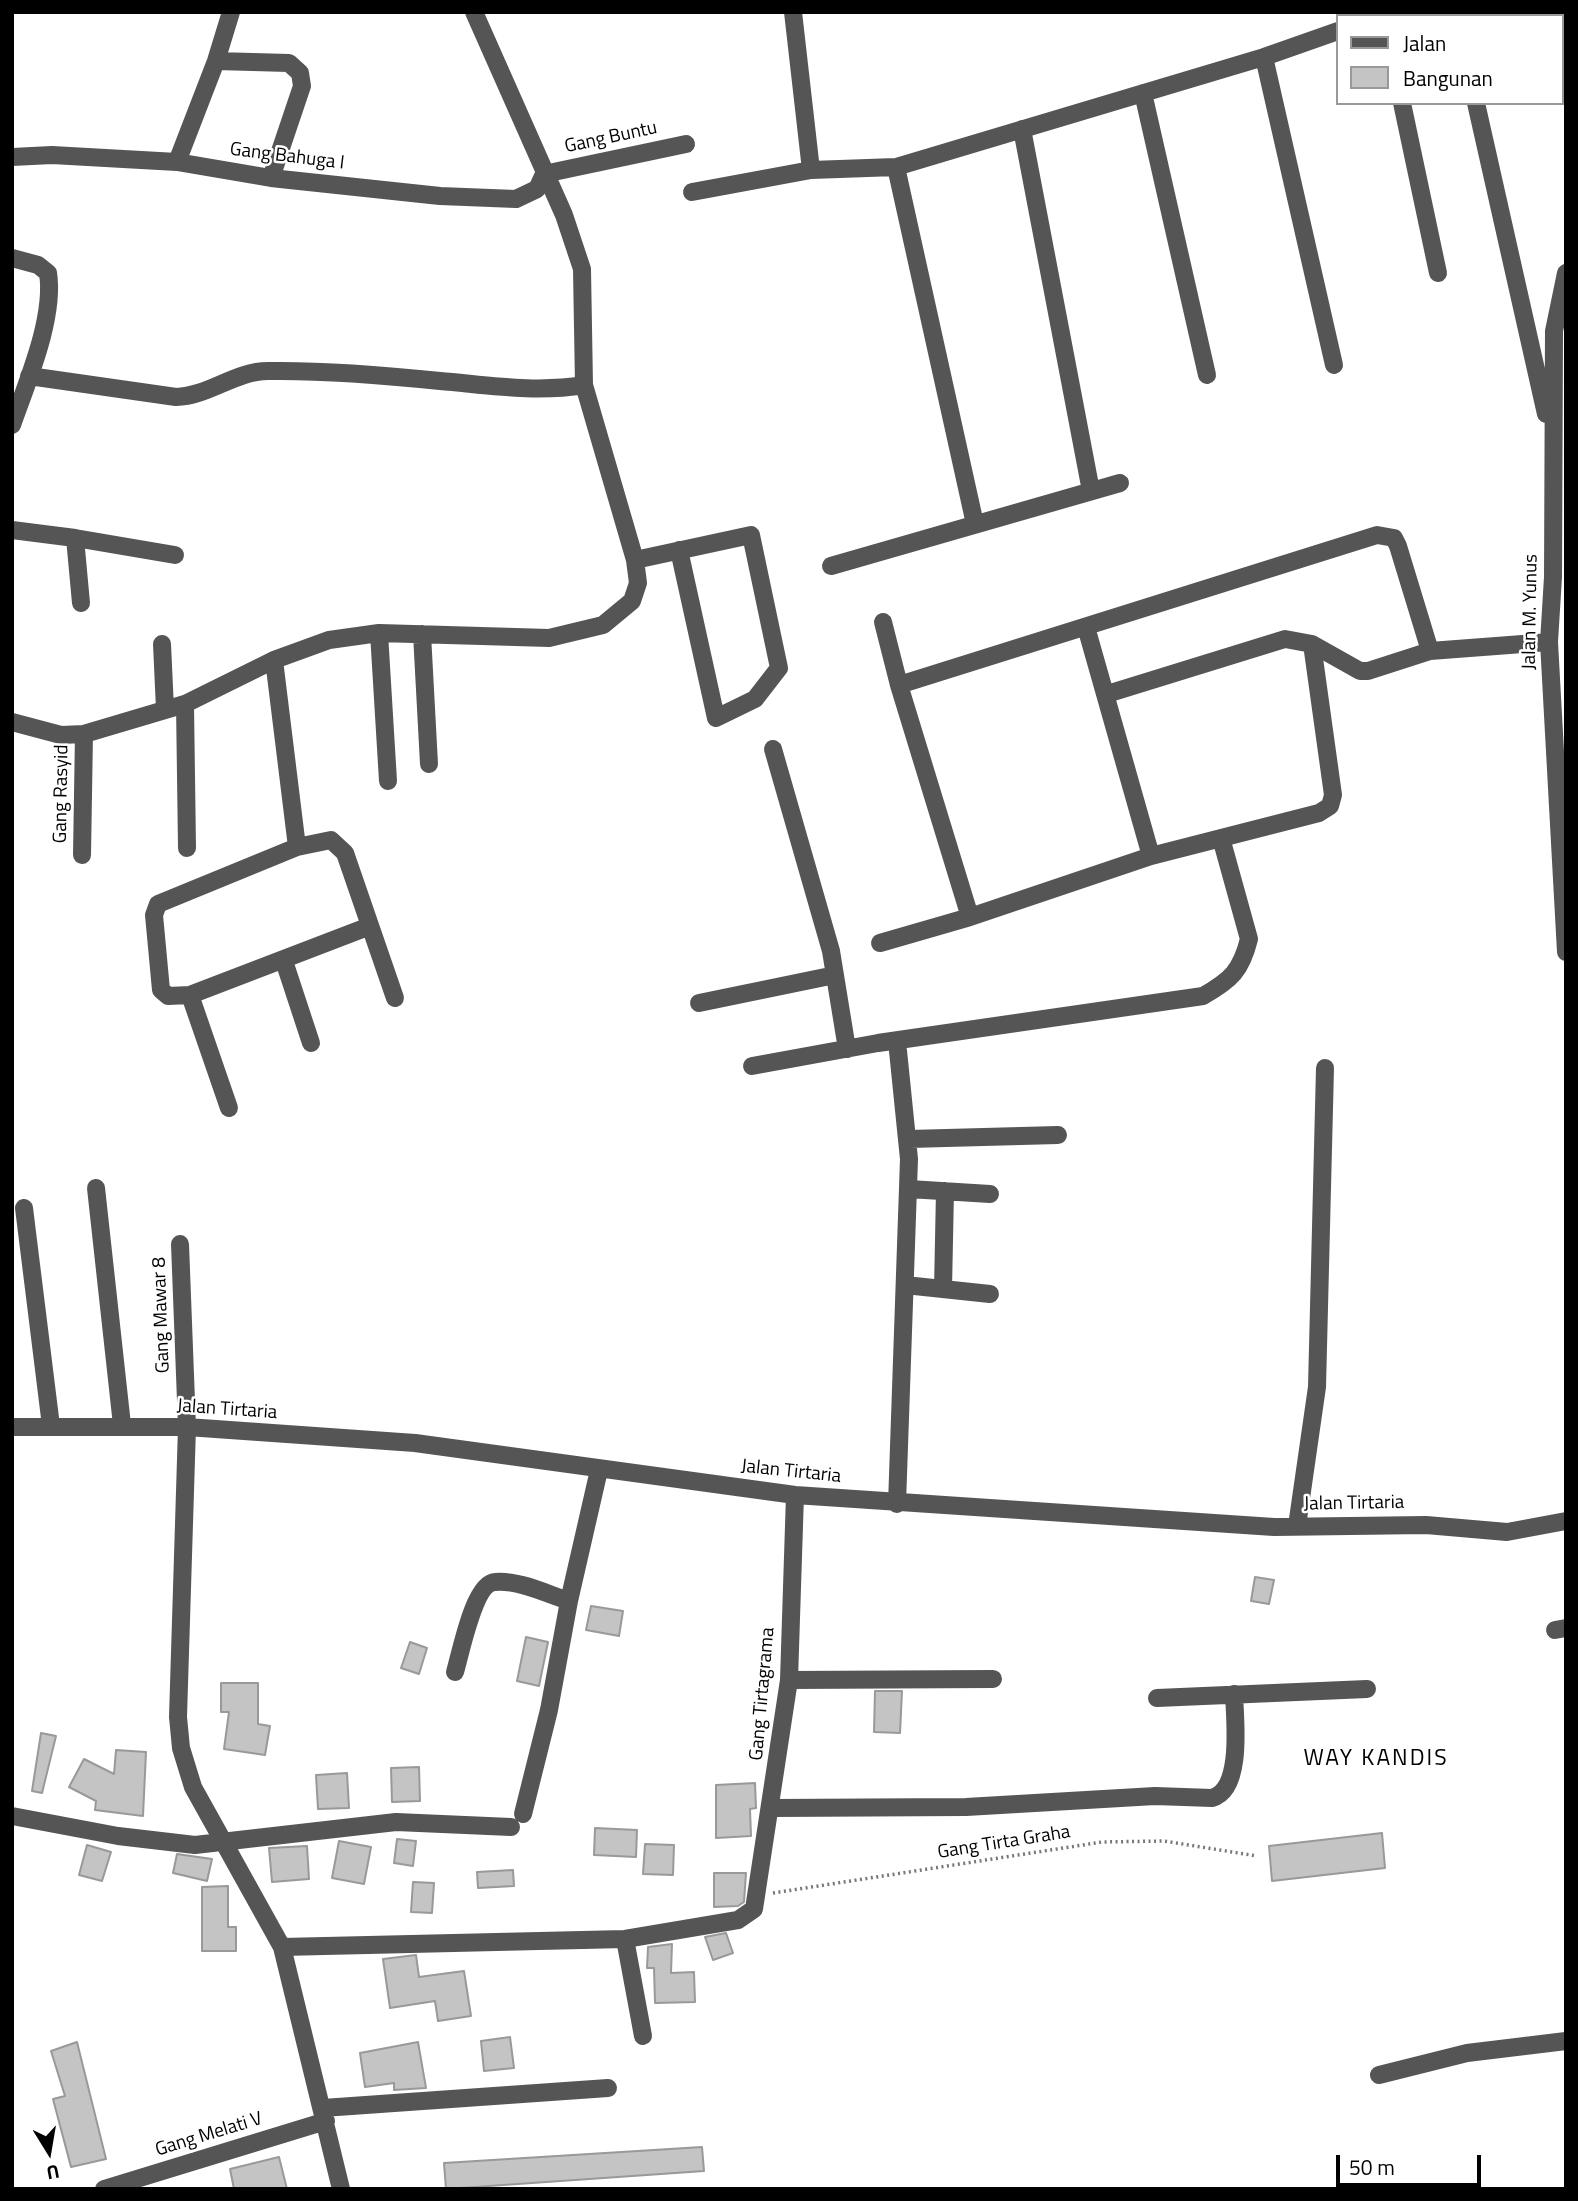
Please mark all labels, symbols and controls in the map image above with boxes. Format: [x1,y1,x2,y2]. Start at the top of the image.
legend [1336,14,1564,105]
text: Jalan [1403,27,1446,59]
text: Bangunan [1403,62,1493,94]
street label: Gang Buntu [563,117,659,159]
street label: Gang Bahuga I [229,139,345,175]
street label: Jalan M. Yunus [1519,554,1543,670]
street label: Gang Rasyid [50,744,74,844]
street label: Gang Mawar 8 [149,1257,175,1373]
street label: Jalan Tirtaria [176,1395,278,1425]
street label: Jalan Tirtaria [740,1455,842,1489]
street label: Jalan Tirtaria [1304,1492,1404,1516]
street label: Gang Tirtagrama [746,1626,780,1762]
district label: WAY KANDIS [1305,1745,1447,1773]
street label: Gang Tirta Graha [936,1821,1072,1865]
street label: Gang Melati V [153,2108,265,2162]
north arrow [14,2117,84,2187]
scale bar [1340,2142,1485,2186]
text: 50 m [1349,2151,1395,2183]
text: U [44,2158,62,2189]

